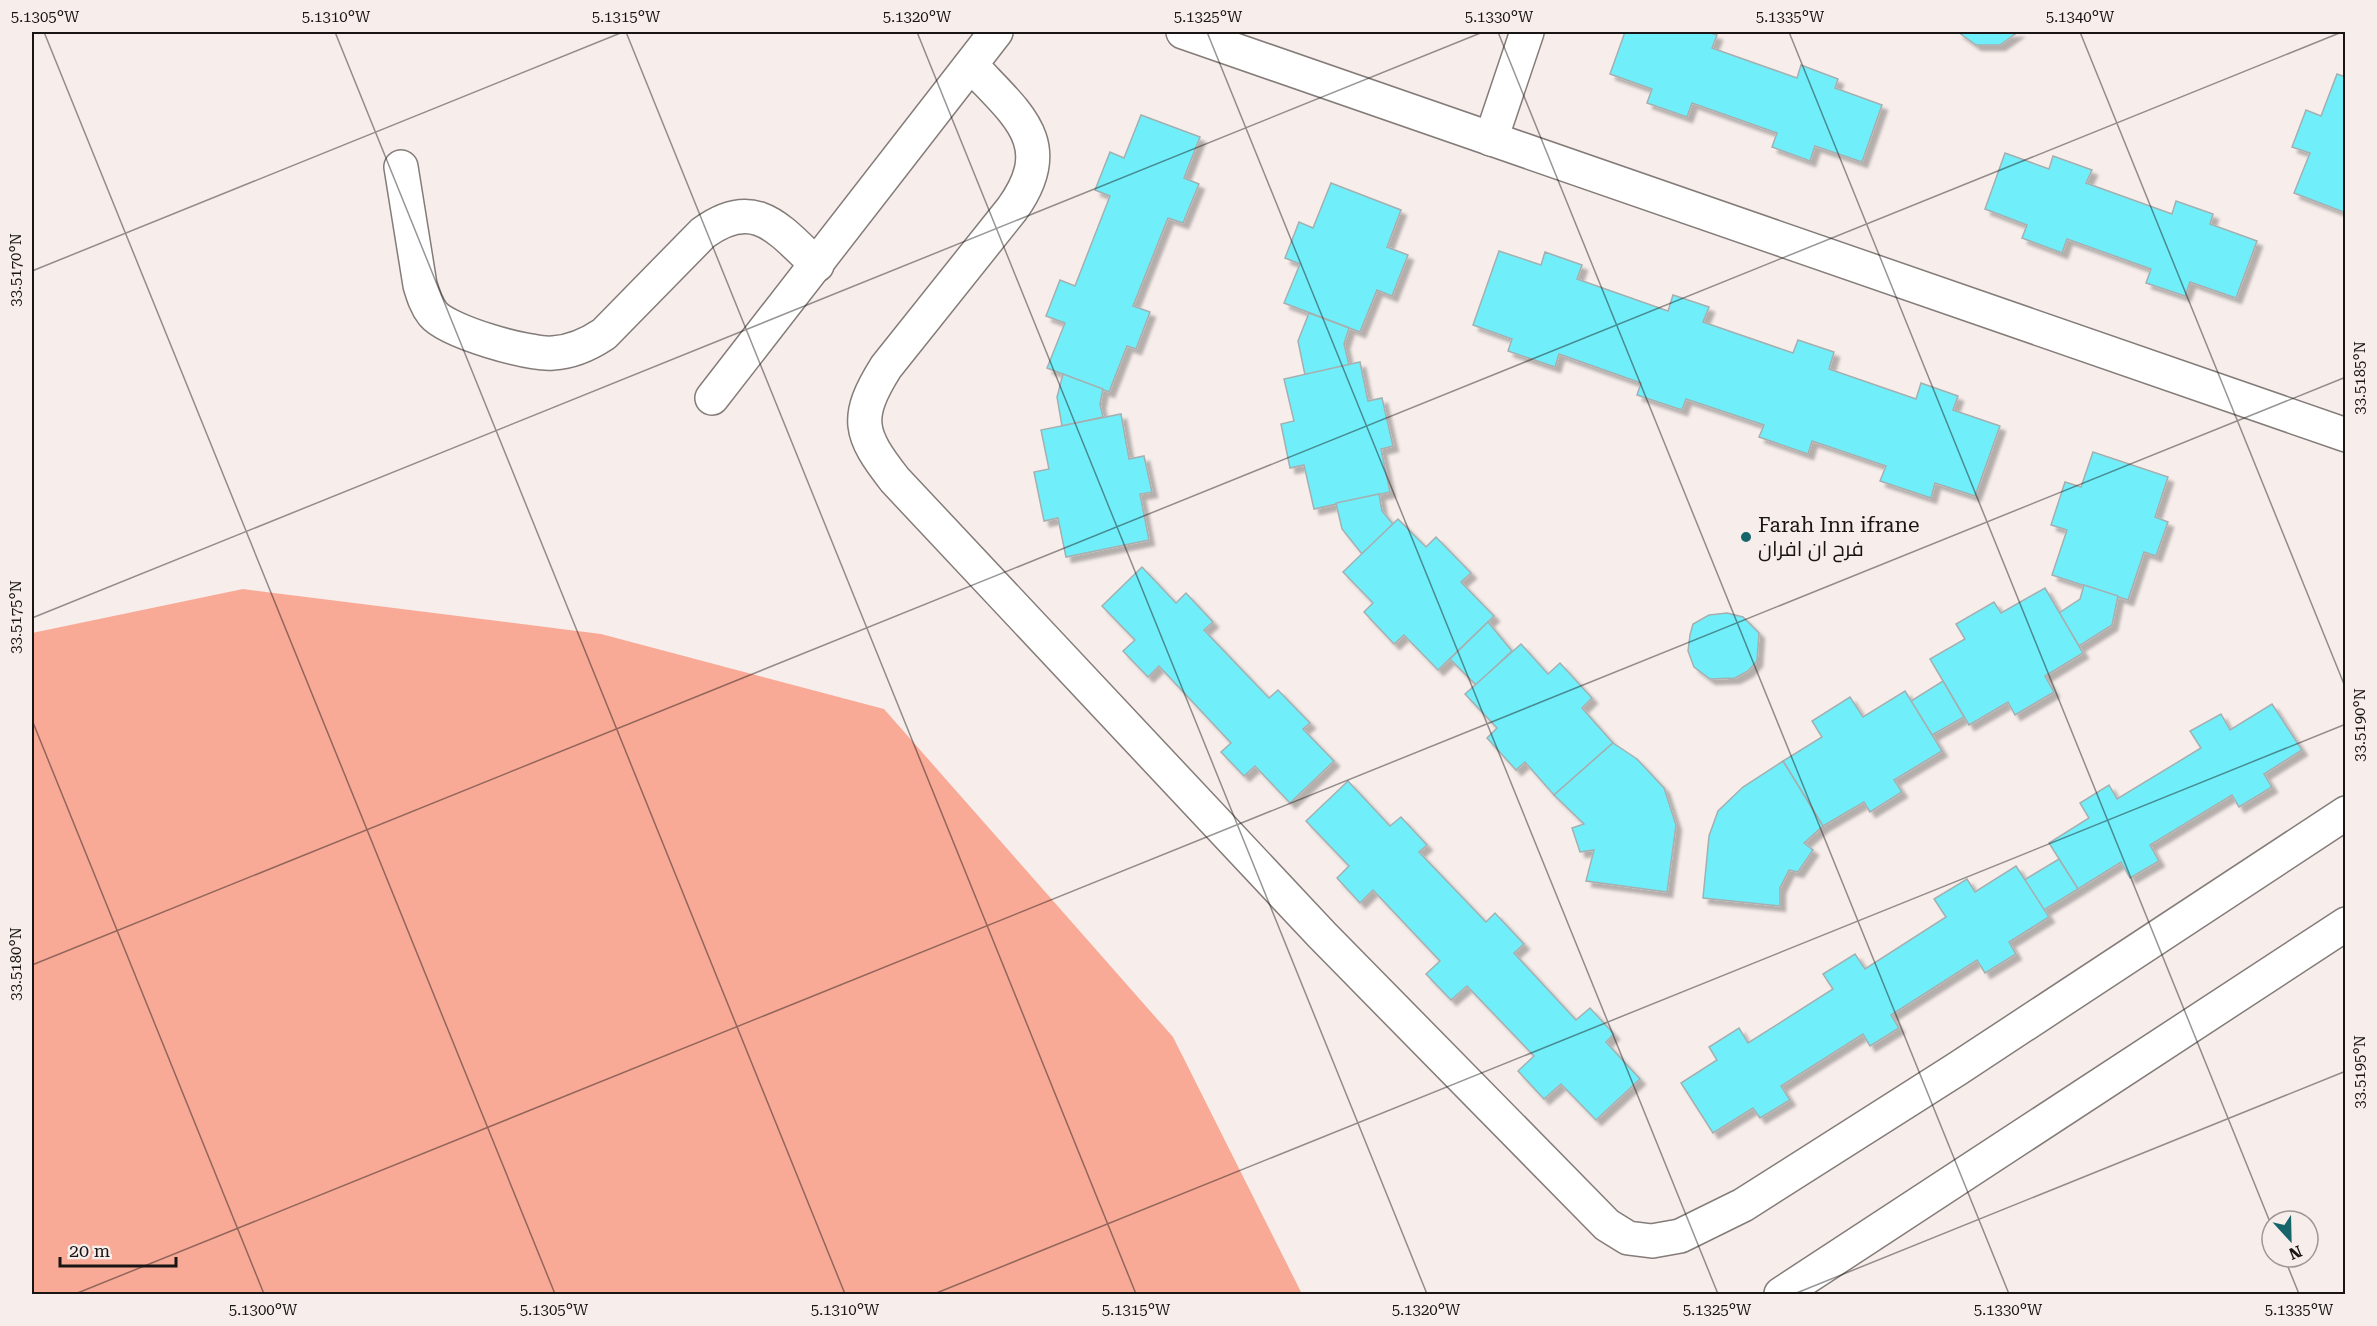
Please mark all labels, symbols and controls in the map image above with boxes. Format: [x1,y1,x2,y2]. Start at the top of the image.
text: 5.1305°W [11,8,80,26]
text: 5.1310°W [302,8,371,26]
text: 5.1315°W [592,8,661,26]
text: 5.1320°W [883,8,952,26]
text: 5.1325°W [1174,8,1243,26]
text: 5.1330°W [1465,8,1534,26]
text: 5.1335°W [1756,8,1825,26]
text: 5.1340°W [2046,8,2115,26]
text: 33.5170°N [7,233,25,307]
text: 33.5185°N [2351,341,2369,415]
place label: Farah Inn ifrane فرح ان افران [1758,513,1920,563]
marker: Farah Inn ifrane فرح ان افران [1739,530,1753,544]
text: 33.5175°N [7,580,25,654]
text: 33.5190°N [2351,688,2369,762]
text: 33.5180°N [7,927,25,1001]
text: 33.5195°N [2351,1035,2369,1109]
north arrow [2260,1209,2320,1269]
scale bar [60,1230,176,1268]
text: 20 m [69,1240,110,1261]
text: N [2286,1241,2305,1264]
text: 5.1300°W [229,1301,298,1319]
text: 5.1305°W [520,1301,589,1319]
text: 5.1310°W [811,1301,880,1319]
text: 5.1315°W [1102,1301,1171,1319]
text: 5.1320°W [1392,1301,1461,1319]
text: 5.1325°W [1683,1301,1752,1319]
text: 5.1330°W [1974,1301,2043,1319]
text: 5.1335°W [2265,1301,2334,1319]

